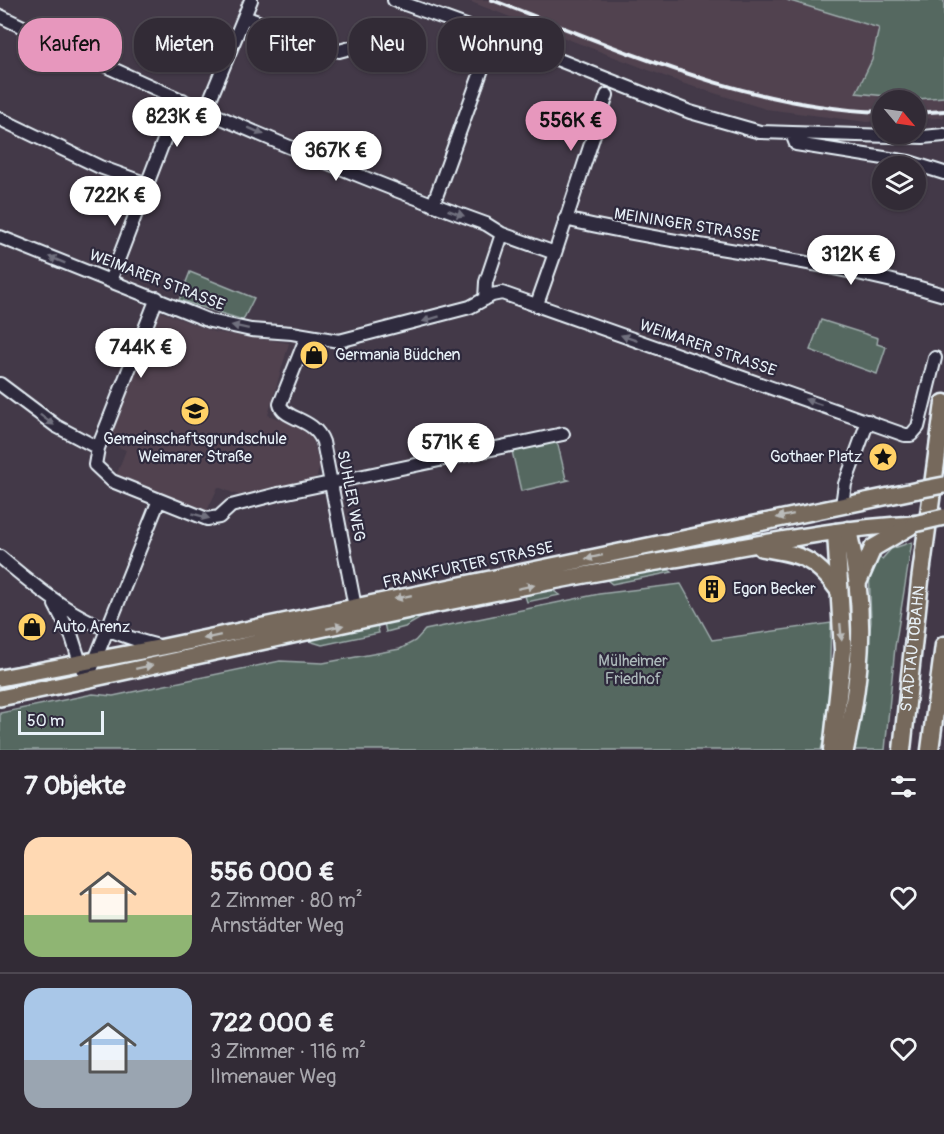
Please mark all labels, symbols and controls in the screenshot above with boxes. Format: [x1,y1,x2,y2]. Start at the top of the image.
chip: Kaufen [18,18,122,72]
chip: Mieten [134,18,235,72]
chip: Filter [247,18,337,72]
chip: Neu [349,18,426,72]
chip: Wohnung [438,18,564,72]
north arrow [872,90,926,144]
map controls [872,90,926,210]
pin: 823K € [128,97,226,148]
pin: 556K € [522,101,620,152]
text: 823K € [146,104,208,129]
text: 556K € [540,108,602,133]
one-way arrow [248,127,265,136]
pin: 367K € [287,131,385,182]
text: 367K € [305,138,367,163]
button: layers [872,156,926,210]
pin: 722K € [66,176,164,227]
text: 722K € [84,183,146,208]
street label: MEININGER STRASSE [613,204,761,246]
one-way arrow [447,208,465,218]
pin: 312K € [802,235,900,286]
text: 312K € [821,242,881,267]
street label: WEIMARER STRASSE [86,245,228,315]
one-way arrow [48,255,66,265]
one-way arrow [422,315,440,324]
street label: WEIMARER STRASSE [637,315,779,381]
one-way arrow [230,322,249,331]
pin: 744K € [92,328,190,379]
one-way arrow [620,332,638,342]
text: 744K € [109,335,173,360]
shop icon: Germania Büdchen [298,339,330,371]
place label: Germania Büdchen [335,345,461,365]
school or university icon: Gemeinschaftsgrundschule Weimarer Straße [179,395,211,427]
one-way arrow [804,396,822,406]
one-way arrow [39,413,54,425]
pin: 571K € [402,423,500,474]
place label: Gemeinschaftsgrundschule Weimarer Straße [103,429,287,467]
text: 571K € [422,430,480,455]
place icon: Gothaer Platz [867,441,899,473]
place label: Gothaer Platz [770,447,862,467]
street label: SUHLER WEG [332,449,370,543]
one-way arrow [192,512,210,521]
one-way arrow [776,512,794,522]
street label: FRANKFURTER STRASSE [381,537,555,593]
one-way arrow [584,553,603,562]
building icon: Egon Becker [696,573,728,605]
place label: Egon Becker [733,579,816,599]
one-way arrow [517,581,535,591]
street label: STADTAUTOBAHN [896,584,929,713]
one-way arrow [394,593,413,602]
shop icon: Auto Arenz [16,611,48,643]
place label: Auto Arenz [53,617,130,637]
one-way arrow [326,622,345,631]
one-way arrow [837,623,846,642]
one-way arrow [203,632,222,642]
park label: Mülheimer Friedhof [598,651,668,689]
one-way arrow [135,662,154,671]
scale bar [18,708,104,736]
text: 50 m [27,711,64,731]
text: 7 Objekte [24,770,126,802]
icon: filters [887,770,920,803]
text: 556 000 € [210,856,335,888]
icon: home [72,861,144,933]
icon: heart [887,881,920,914]
text: 2 Zimmer · 80 m² [210,888,363,913]
text: Arnstädter Weg [210,913,344,938]
text: 722 000 € [210,1007,335,1039]
icon: home [72,1012,144,1084]
icon: heart [887,1032,920,1065]
text: 3 Zimmer · 116 m² [210,1039,366,1064]
text: Ilmenauer Weg [210,1064,336,1089]

